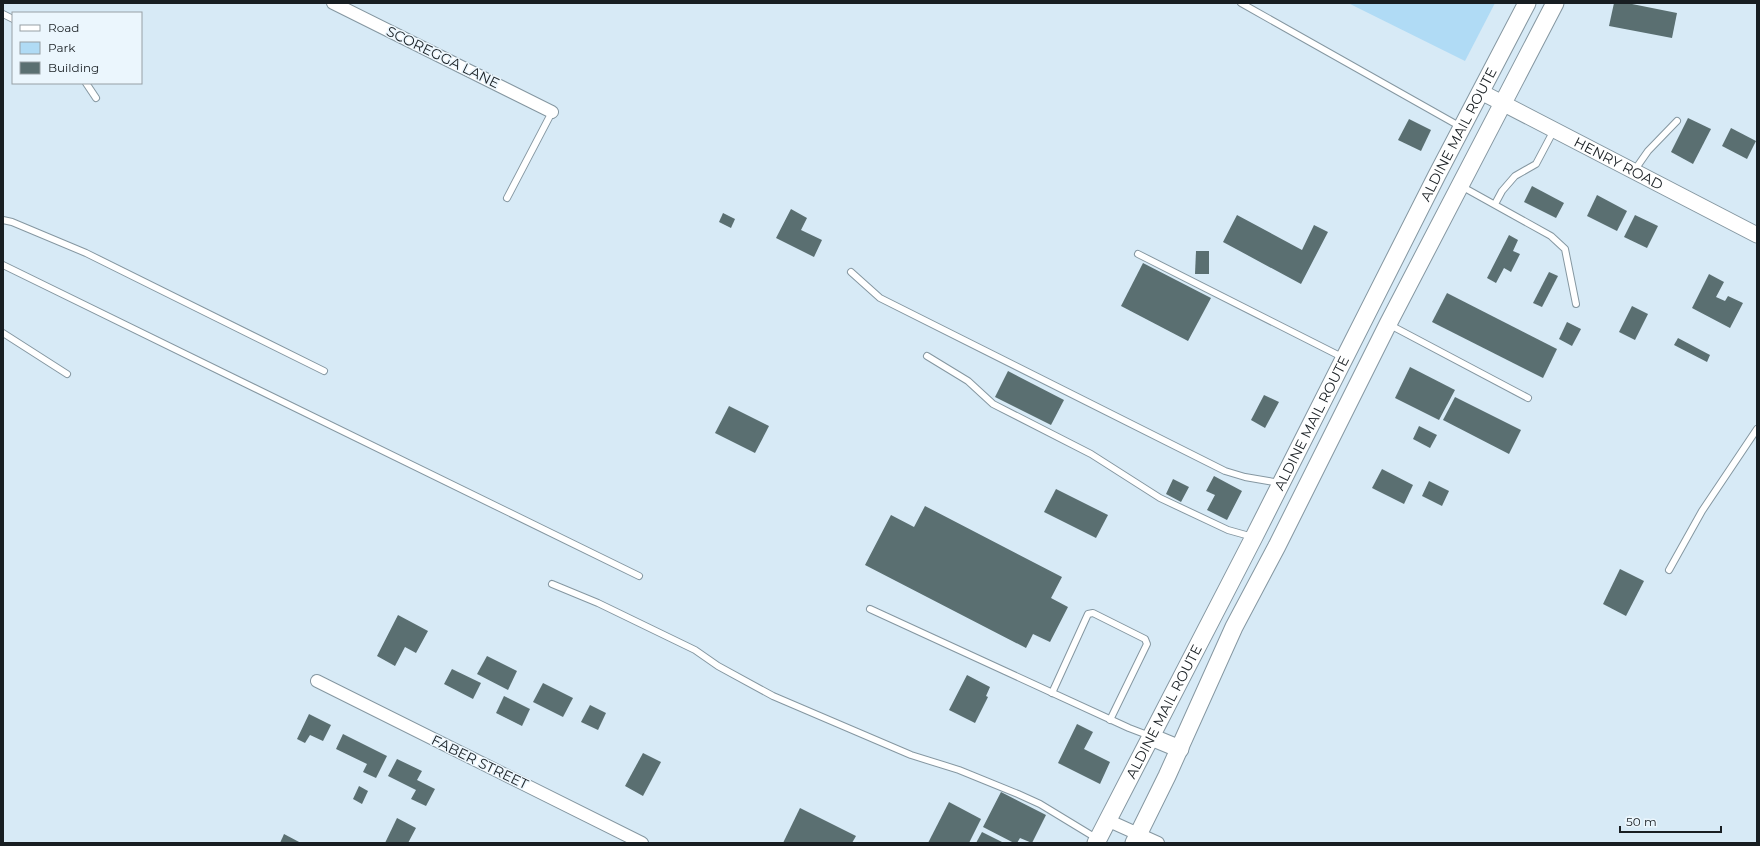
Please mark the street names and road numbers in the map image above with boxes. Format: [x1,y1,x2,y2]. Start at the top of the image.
street label: SCOREGGA LANE [383,22,503,92]
street label: ALDINE MAIL ROUTE [1416,64,1501,204]
street label: HENRY ROAD [1571,133,1666,194]
street label: ALDINE MAIL ROUTE [1270,353,1353,493]
street label: ALDINE MAIL ROUTE [1122,641,1206,782]
street label: FABER STREET [429,731,531,793]

